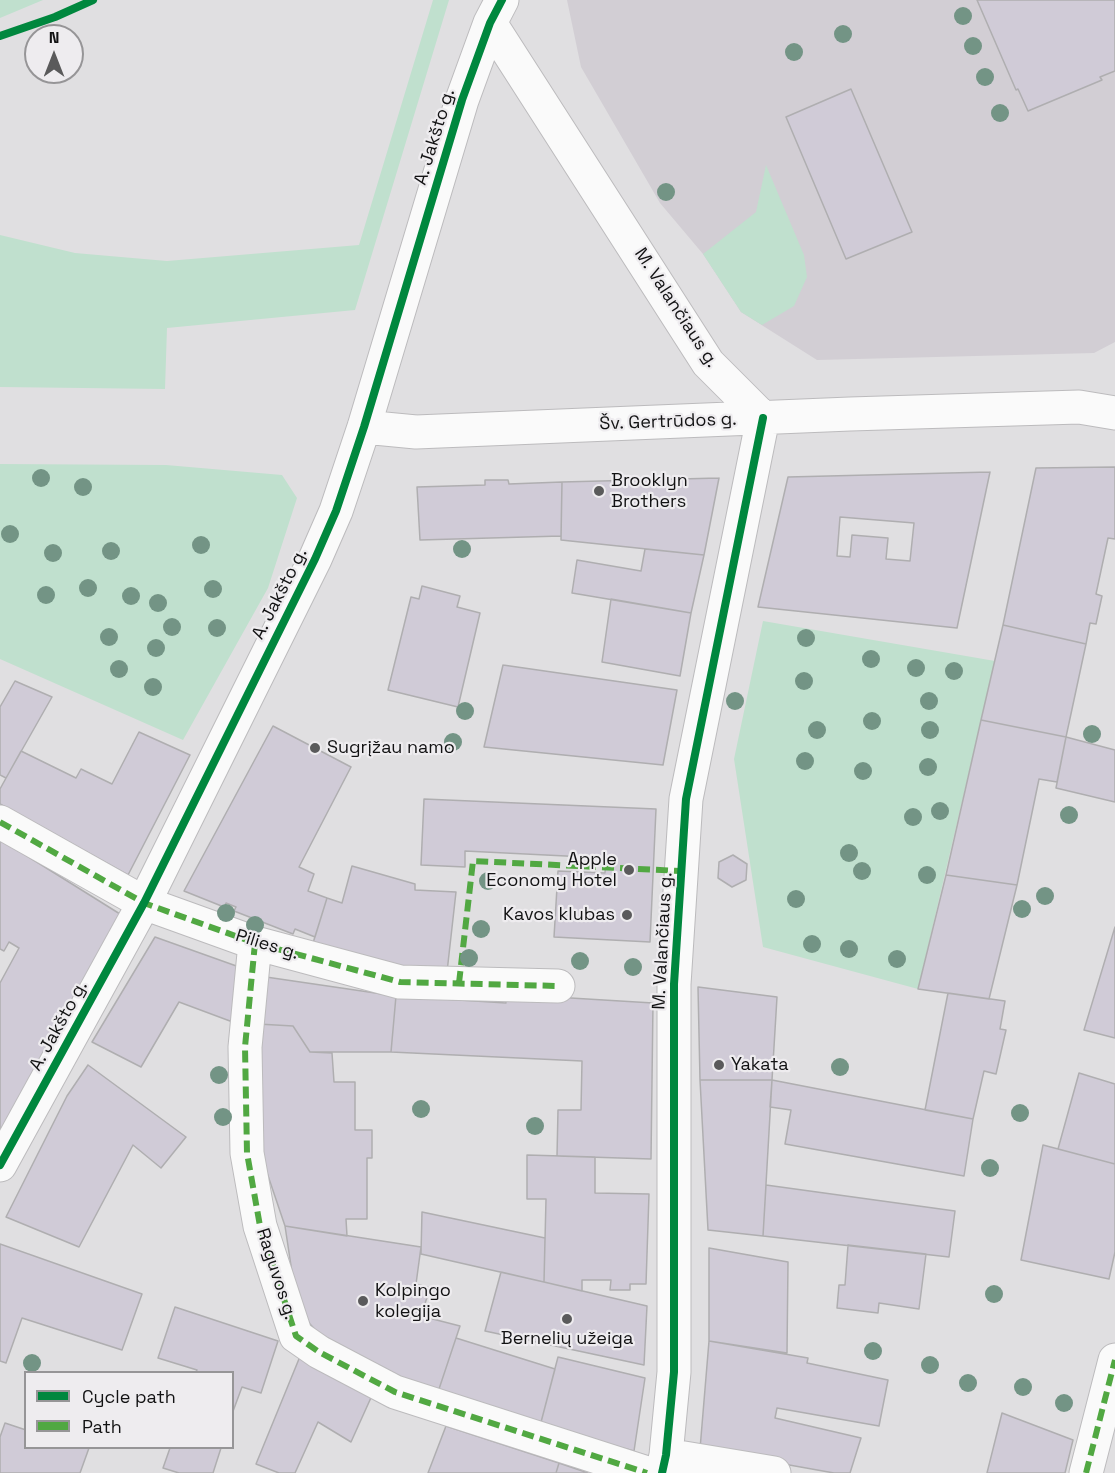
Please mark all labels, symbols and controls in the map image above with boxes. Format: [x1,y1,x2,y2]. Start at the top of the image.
north arrow [24,24,84,84]
text: N [49,27,59,48]
street label: A. Jakšto g. [410,86,460,188]
street label: M. Valančiaus g. [629,244,723,372]
street label: Šv. Gertrūdos g. [599,409,737,435]
place label: Brooklyn Brothers [611,470,688,512]
marker: Brooklyn Brothers [592,484,606,498]
street label: A. Jakšto g. [248,545,312,643]
place label: Sugrįžau namo [327,737,455,759]
marker: Sugrįžau namo [308,741,322,755]
place label: Apple Economy Hotel [486,849,617,892]
marker: Apple Economy Hotel [622,863,636,877]
street label: M. Valančiaus g. [649,872,677,1010]
place label: Kavos klubas [503,904,615,926]
marker: Kavos klubas [620,908,634,922]
street label: Pilies g. [233,925,301,965]
street label: A. Jakšto g. [25,977,93,1075]
place label: Yakata [731,1054,789,1076]
marker: Yakata [712,1058,726,1072]
street label: Raguvos g. [251,1226,301,1322]
place label: Kolpingo kolegija [375,1280,451,1322]
marker: Kolpingo kolegija [356,1294,370,1308]
marker: Bernelių užeiga [560,1312,574,1326]
place label: Bernelių užeiga [501,1328,633,1350]
legend [24,1371,234,1449]
text: Cycle path [82,1385,176,1408]
text: Path [82,1415,122,1438]

